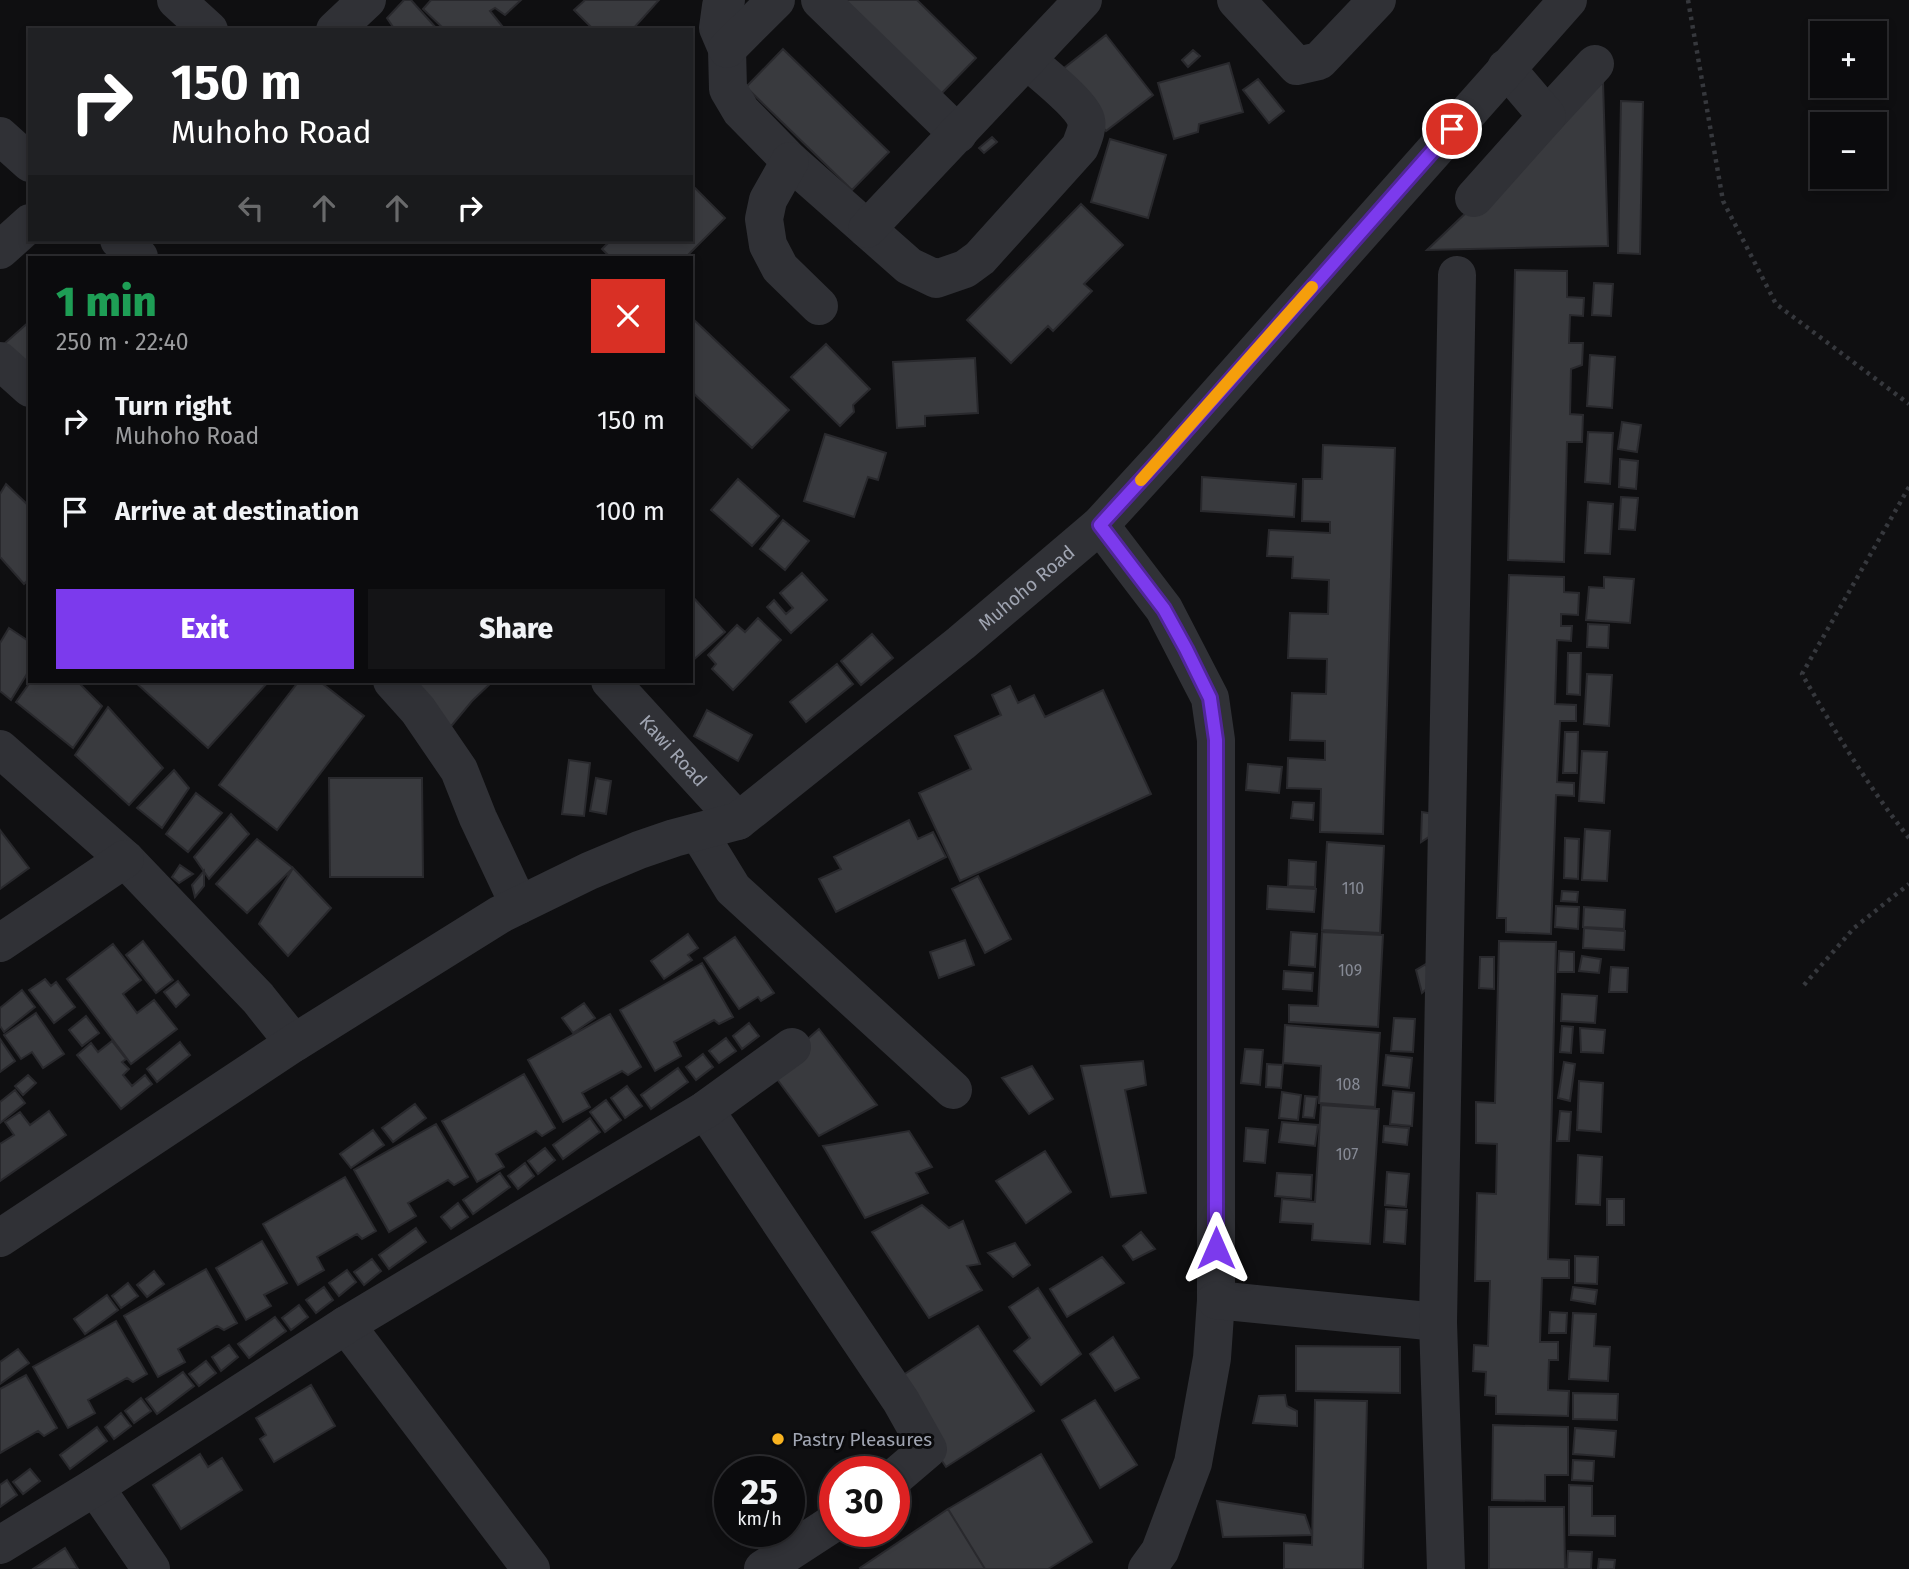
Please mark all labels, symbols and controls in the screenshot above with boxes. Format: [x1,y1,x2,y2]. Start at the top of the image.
map controls [1810,21,1887,189]
button: + [1810,21,1887,98]
text: 150 m [171,53,302,112]
icon: right [56,56,147,147]
pin [1422,99,1482,159]
icon: arrive [1433,110,1471,148]
button: − [1810,112,1887,189]
text: Muhoho Road [171,113,372,151]
icon: left [232,189,270,227]
icon: ahead [305,189,343,227]
icon: ahead [378,189,416,227]
icon: right [451,189,489,227]
text: 1 min [56,277,157,327]
button: close [591,279,665,353]
text: 250 m · 22:40 [56,328,189,356]
text: Turn right [115,391,232,422]
icon: right [56,402,94,440]
text: 150 m [597,405,665,436]
text: Muhoho Road [115,422,259,450]
icon: arrive [56,493,94,531]
text: Arrive at destination [115,496,359,527]
text: 100 m [596,496,665,527]
street label: Muhoho Road [974,541,1079,635]
button: Exit [56,589,354,669]
button: Share [368,589,665,669]
street label: Kawi Road [634,710,712,791]
house number: 110 [1342,879,1364,898]
house number: 109 [1338,961,1362,980]
house number: 108 [1336,1075,1361,1094]
house number: 107 [1336,1145,1358,1164]
position arrow [1179,1211,1253,1285]
place label: Pastry Pleasures [792,1428,932,1451]
marker: Pastry Pleasures [770,1431,786,1447]
speed limit sign: 30 [819,1456,910,1547]
text: 25 [741,1471,778,1513]
text: km/h [737,1508,782,1530]

